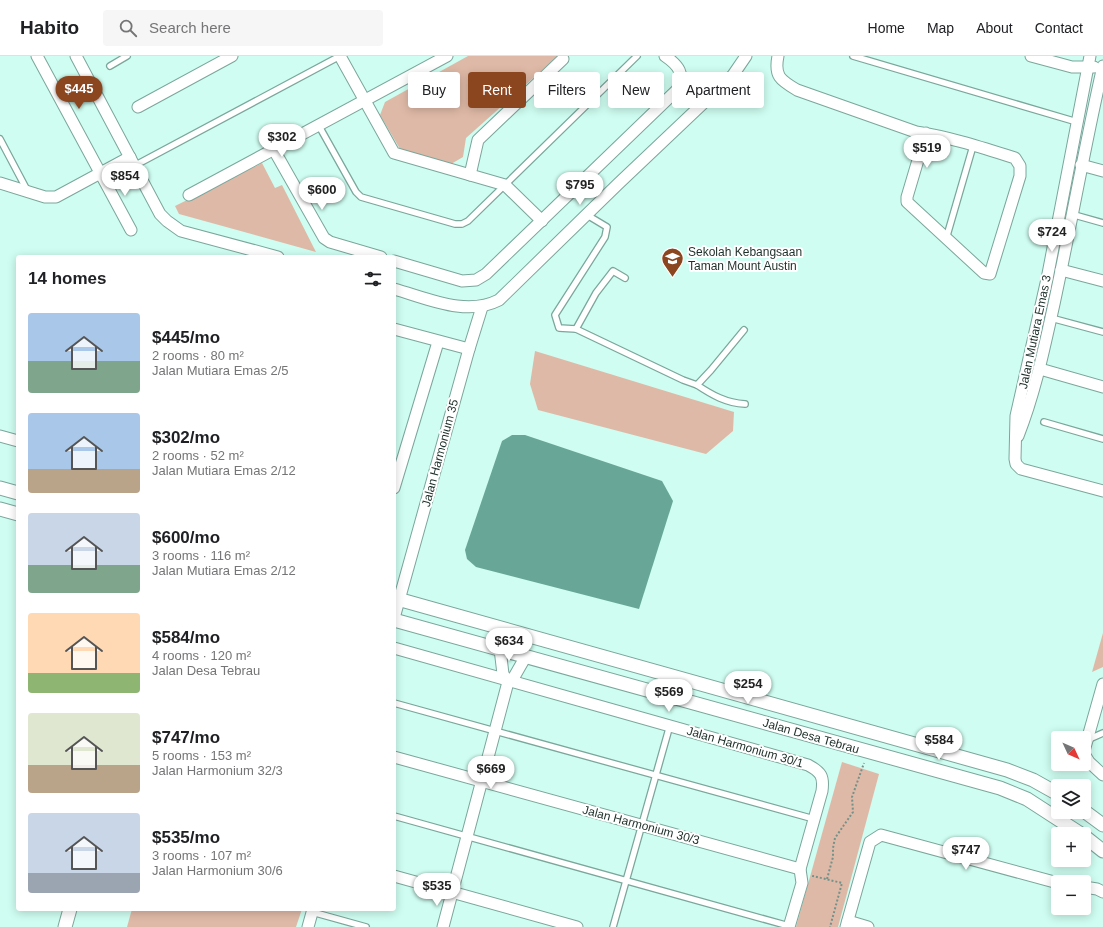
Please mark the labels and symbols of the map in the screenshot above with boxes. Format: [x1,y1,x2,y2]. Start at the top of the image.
pin: $445 [55,76,103,110]
pin: $302 [258,124,306,158]
pin: $519 [903,135,951,169]
pin: $854 [101,163,149,197]
pin: $795 [556,172,604,206]
pin: $600 [298,177,346,211]
pin: $724 [1028,219,1076,253]
place label: Sekolah Kebangsaan Taman Mount Austin [688,245,802,273]
school or university icon: Sekolah Kebangsaan Taman Mount Austin [659,246,685,279]
street label: Jalan Mutiara Emas 3 [1016,273,1054,390]
street label: Jalan Harmonium 35 [419,397,461,508]
pin: $634 [485,628,533,662]
pin: $254 [724,671,772,705]
pin: $569 [645,679,693,713]
street label: Jalan Desa Tebrau [761,716,861,756]
street label: Jalan Harmonium 30/1 [685,724,805,770]
pin: $584 [915,727,963,761]
north arrow [1051,731,1091,771]
pin: $669 [467,756,515,790]
street label: Jalan Harmonium 30/3 [581,803,701,847]
pin: $747 [942,837,990,871]
pin: $535 [413,873,461,907]

